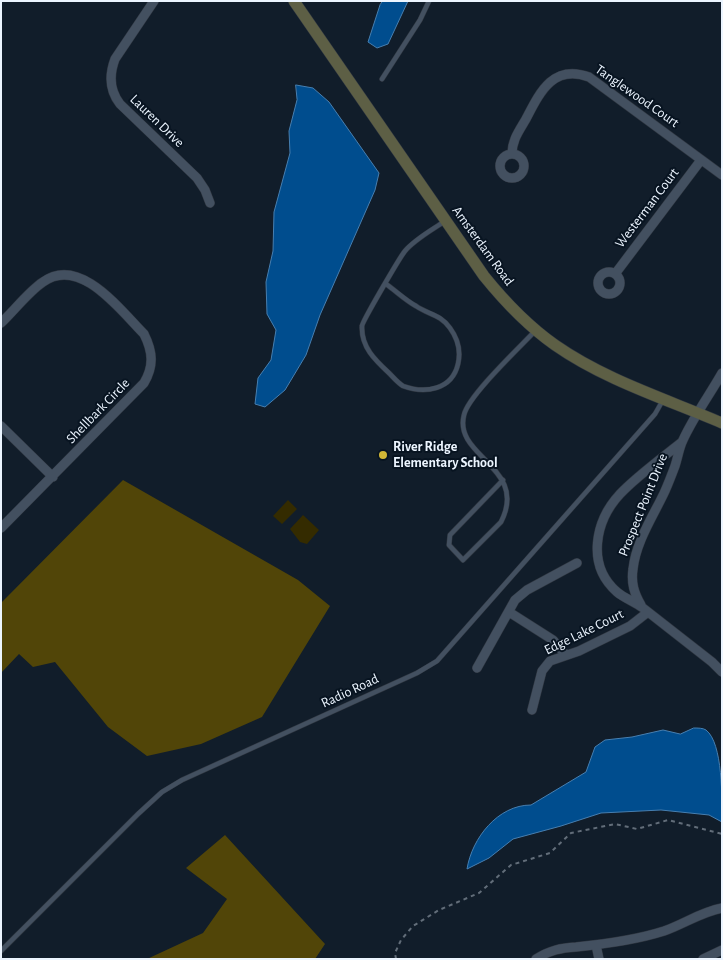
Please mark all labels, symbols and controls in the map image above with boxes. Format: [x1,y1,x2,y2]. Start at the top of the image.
street label: Tanglewood Court [592,61,682,131]
street label: Lauren Drive [126,91,188,151]
street label: Westerman Court [611,165,683,251]
street label: Amsterdam Road [448,203,518,289]
street label: Shellbark Circle [63,375,133,447]
place label: River Ridge Elementary School [393,439,498,472]
marker: River Ridge Elementary School [377,449,389,461]
street label: Prospect Point Drive [615,451,671,559]
street label: Edge Lake Court [542,606,626,658]
street label: Radio Road [319,670,381,712]

